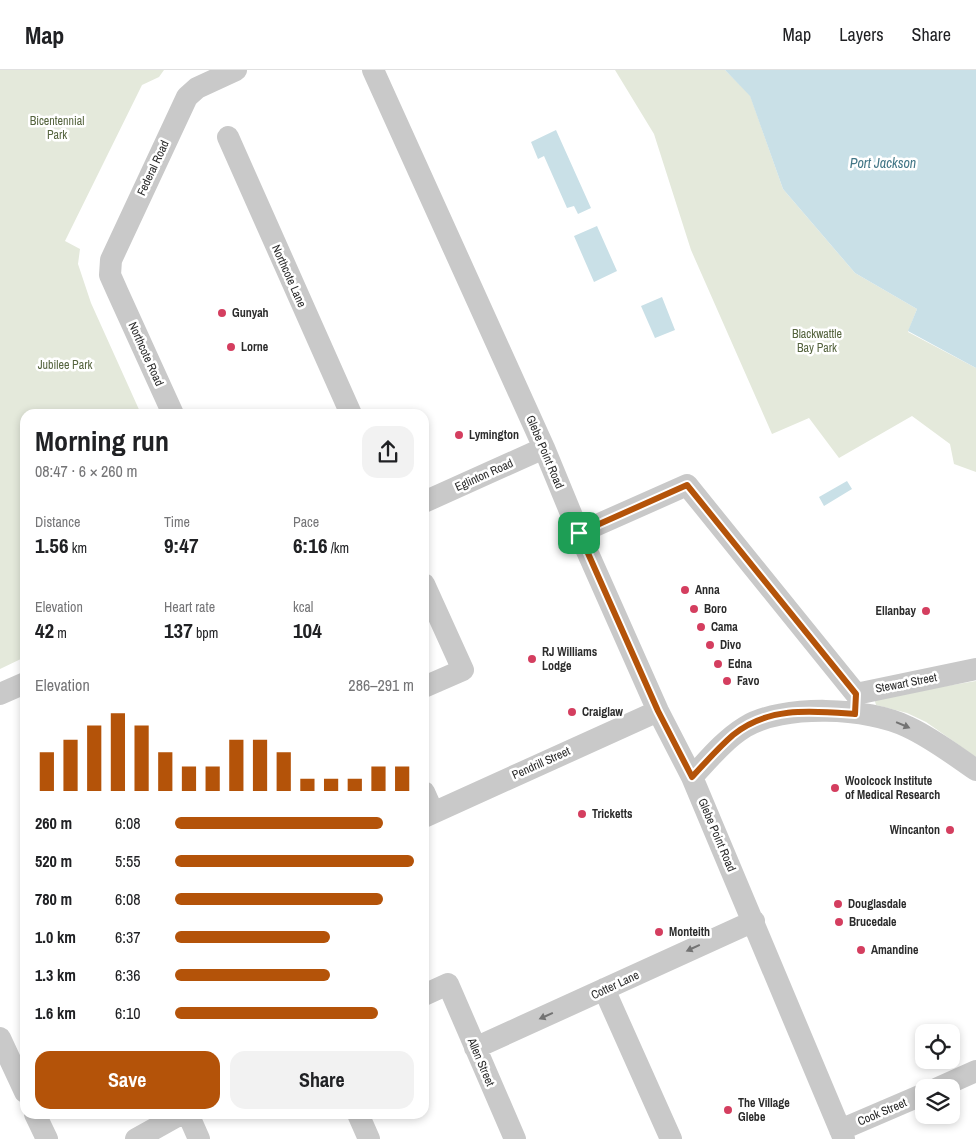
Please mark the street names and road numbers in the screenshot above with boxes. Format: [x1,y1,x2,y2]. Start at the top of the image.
street label: Federal Road [133,138,173,198]
street label: Northcote Lane [268,242,310,310]
street label: Northcote Road [125,319,167,389]
street label: Glebe Point Road [522,413,568,491]
street label: Eglinton Road [452,455,516,495]
street label: Stewart Street [874,669,938,697]
street label: Pendrill Street [509,743,573,783]
street label: Glebe Point Road [694,796,740,874]
street label: Cotter Lane [588,967,642,1003]
street label: Allen Street [463,1035,498,1089]
street label: Cook Street [855,1094,909,1130]

